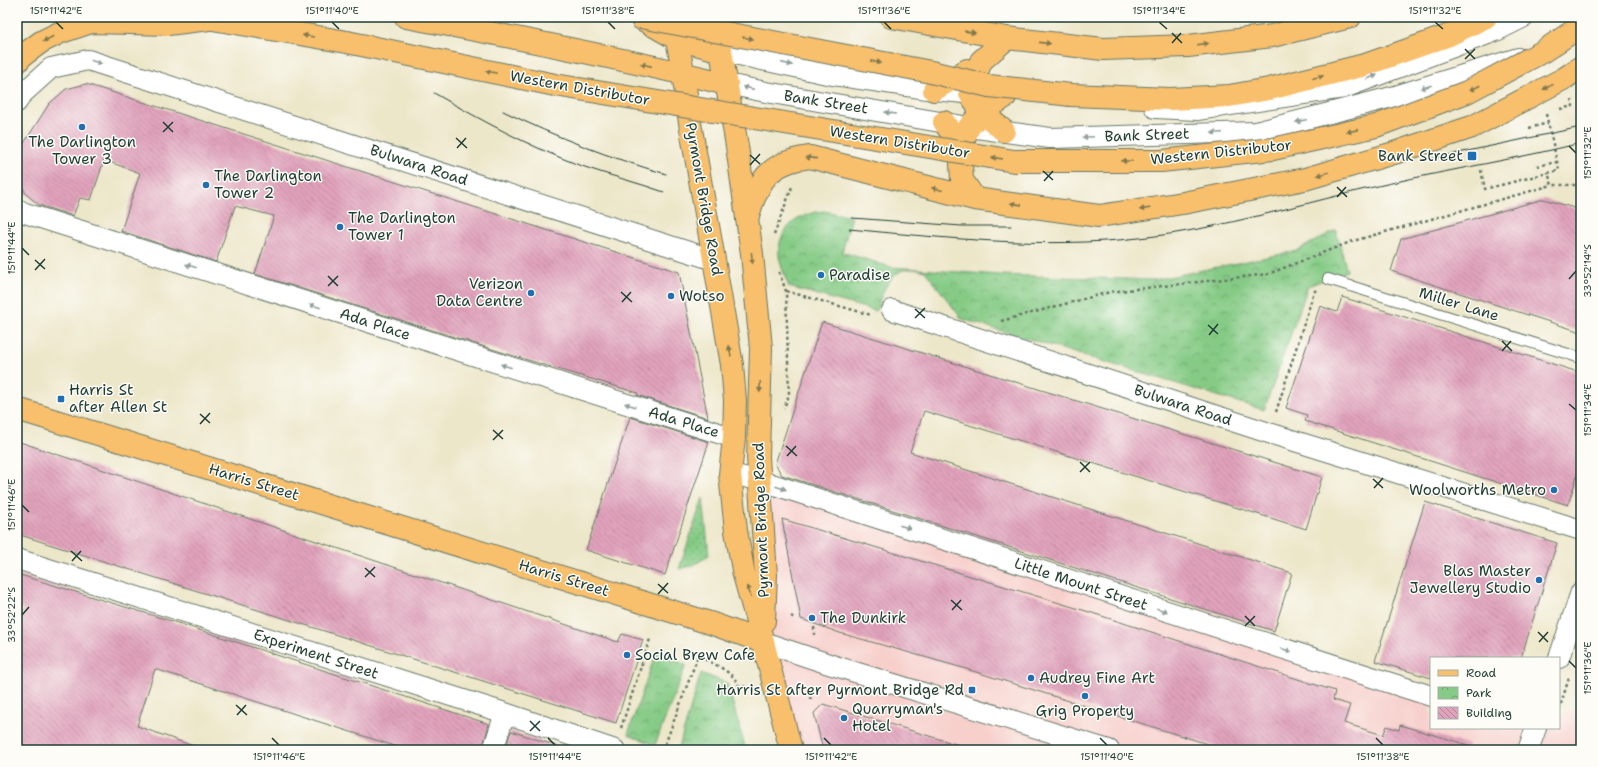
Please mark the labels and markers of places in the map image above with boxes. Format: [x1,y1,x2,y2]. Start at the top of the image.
marker: The Darlington Tower 3 [77,122,87,132]
place label: The Darlington Tower 3 [28,132,136,169]
place label: Bank Street [1378,146,1463,166]
marker: Bank Street [1466,150,1478,162]
place label: The Darlington Tower 2 [214,166,322,203]
marker: The Darlington Tower 2 [201,180,211,190]
place label: The Darlington Tower 1 [348,208,456,245]
marker: The Darlington Tower 1 [335,222,345,232]
place label: Paradise [829,265,890,285]
marker: Paradise [816,270,826,280]
place label: Verizon Data Centre [436,274,523,311]
place label: Wotso [679,286,725,306]
marker: Verizon Data Centre [526,288,536,298]
marker: Wotso [666,291,676,301]
place label: Harris St after Allen St [69,380,167,417]
marker: Harris St after Allen St [56,394,66,404]
place label: Woolworths Metro [1409,480,1546,500]
marker: Woolworths Metro [1549,485,1559,495]
place label: Blas Master Jewellery Studio [1410,561,1531,598]
marker: Blas Master Jewellery Studio [1534,575,1544,585]
place label: The Dunkirk [820,608,906,628]
marker: The Dunkirk [807,613,817,623]
place label: Social Brew Cafe [635,645,755,665]
marker: Social Brew Cafe [622,650,632,660]
place label: Audrey Fine Art [1039,668,1155,688]
marker: Audrey Fine Art [1026,673,1036,683]
place label: Harris St after Pyrmont Bridge Rd [716,680,964,700]
marker: Harris St after Pyrmont Bridge Rd [967,685,977,695]
marker: Grig Property [1080,691,1090,701]
place label: Quarryman's Hotel [852,699,943,736]
place label: Grig Property [1036,701,1134,721]
marker: Quarryman's Hotel [839,713,849,723]

